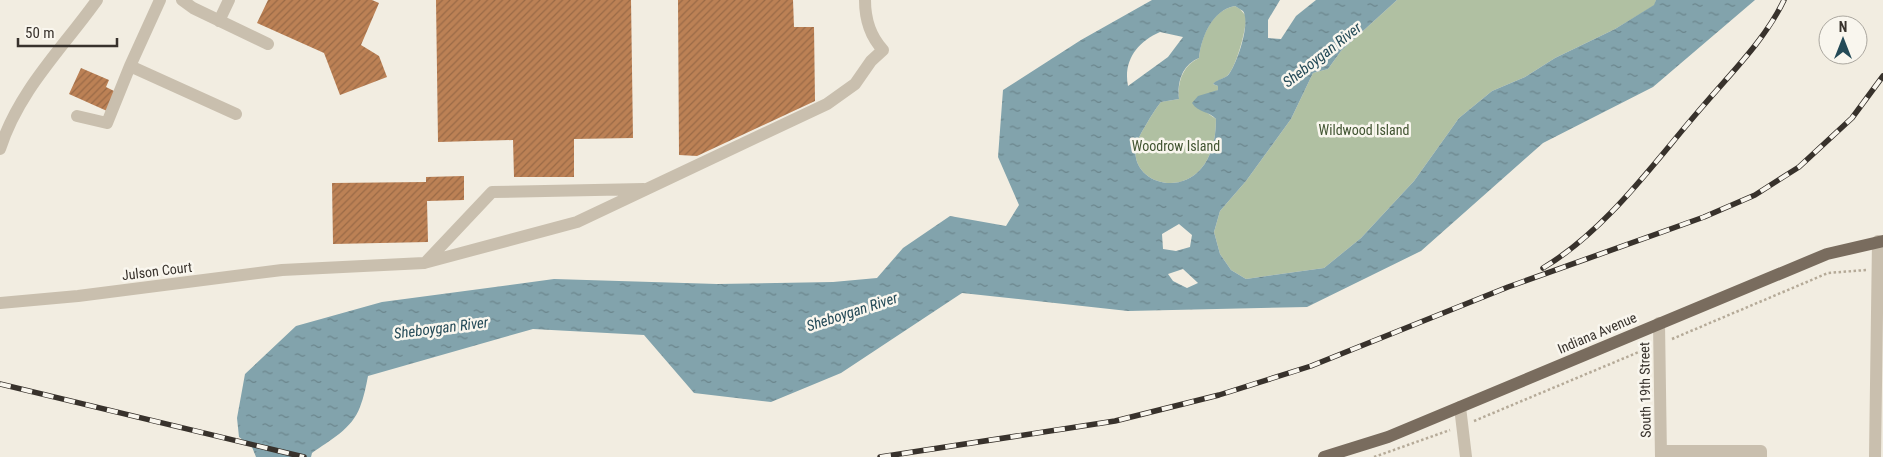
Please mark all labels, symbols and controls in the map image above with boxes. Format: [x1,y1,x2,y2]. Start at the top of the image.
scale bar [18,15,116,47]
north arrow [1818,15,1868,65]
water label: Sheboygan River [1279,18,1365,91]
text: N [1839,19,1847,35]
text: 50 m [25,24,55,42]
park label: Wildwood Island [1319,122,1409,138]
park label: Woodrow Island [1132,138,1220,154]
street label: Julson Court [121,259,193,283]
water label: Sheboygan River [804,289,900,335]
street label: Indiana Avenue [1555,309,1639,357]
water label: Sheboygan River [393,313,490,343]
street label: South 19th Street [1636,342,1654,438]

